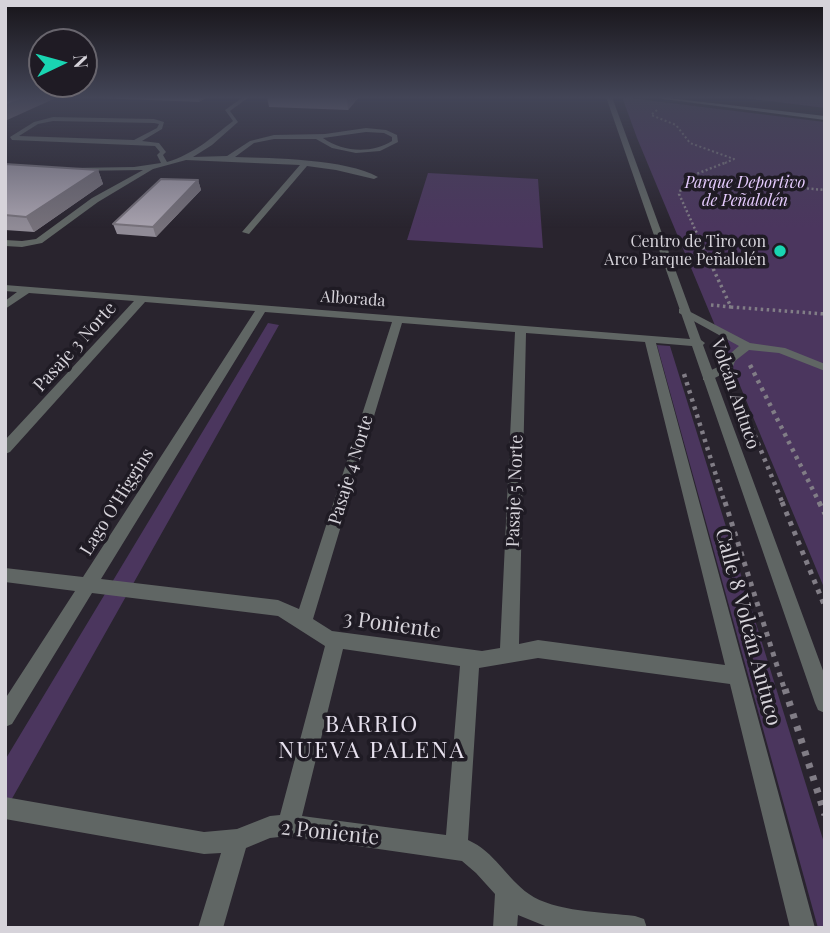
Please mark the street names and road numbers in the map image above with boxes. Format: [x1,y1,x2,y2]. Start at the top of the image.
street label: Alborada [320,287,386,311]
street label: Pasaje 3 Norte [29,298,121,396]
street label: Volcán Antuco [706,336,764,452]
street label: Pasaje 4 Norte [324,412,378,528]
street label: Pasaje 5 Norte [502,434,528,548]
street label: Lago O'Higgins [76,445,158,559]
street label: Calle 8 Volcán Antuco [710,526,786,728]
street label: 3 Poniente [342,606,442,644]
street label: 2 Poniente [280,815,380,851]

